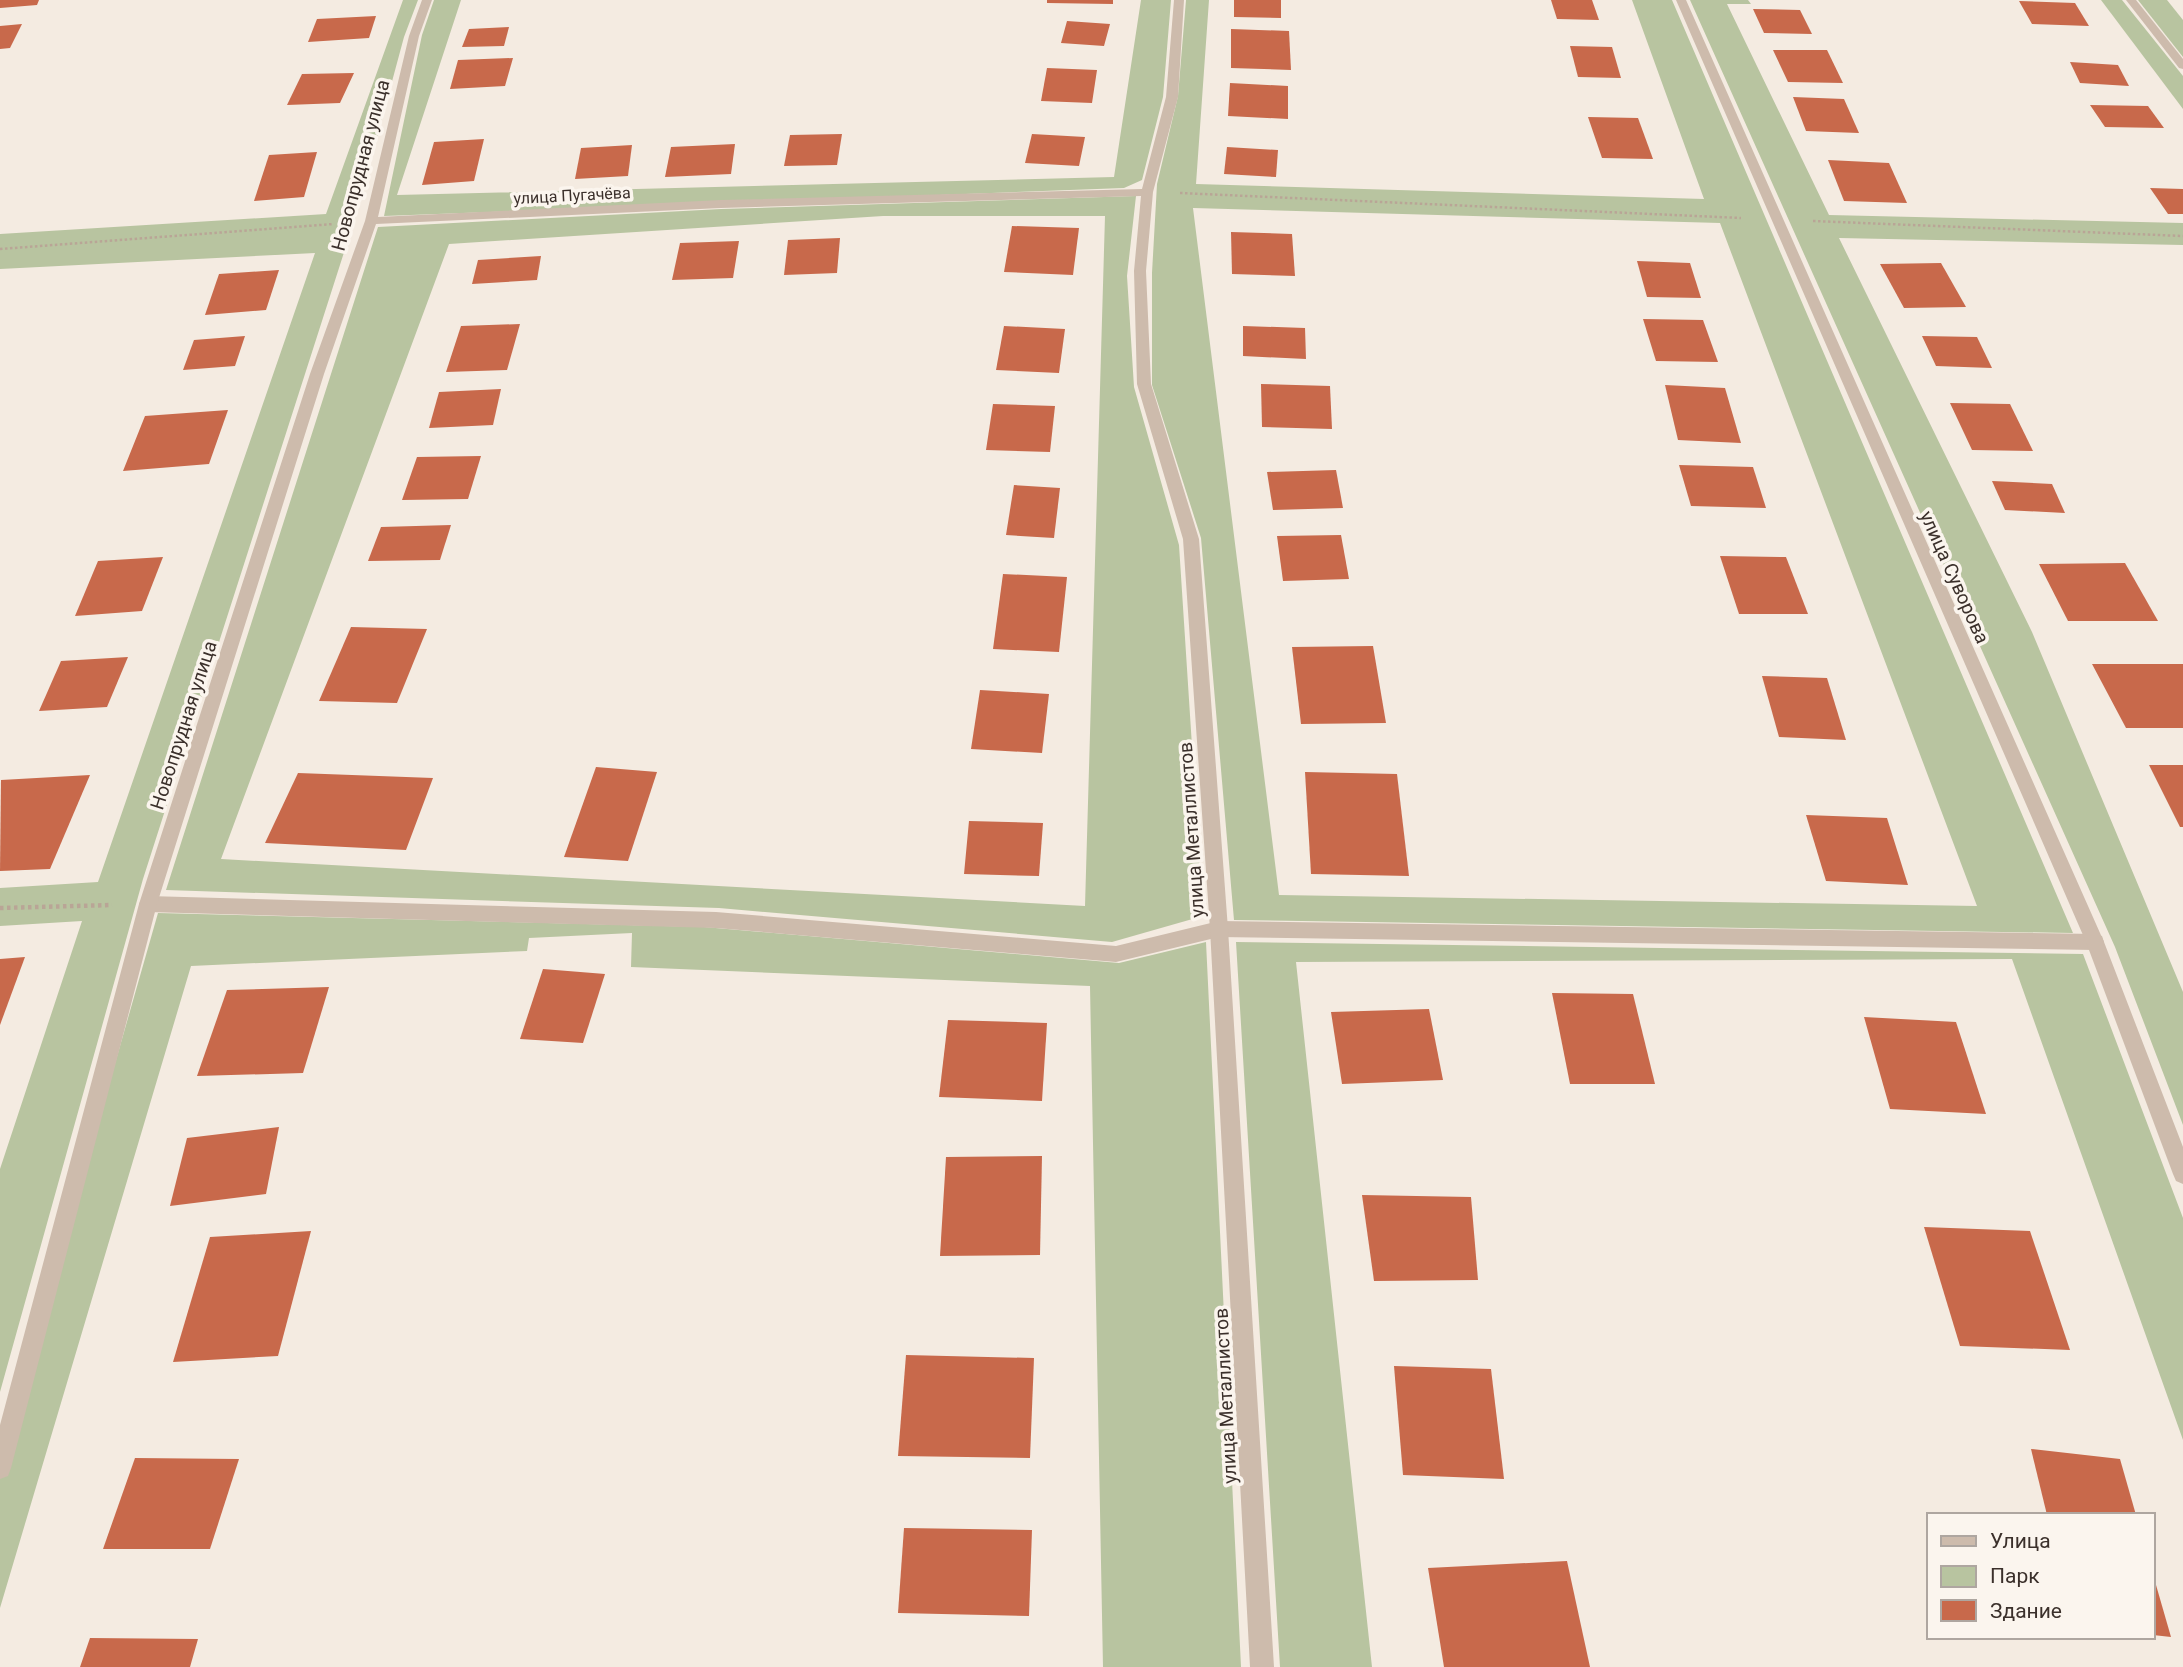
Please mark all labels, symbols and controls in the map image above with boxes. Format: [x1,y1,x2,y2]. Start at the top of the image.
street label: Новопрудная улица [327,77,394,253]
street label: улица Пугачёва [513,183,631,208]
street label: улица Суворова [1915,507,1994,647]
street label: Новопрудная улица [145,638,222,812]
street label: улица Металлистов [1174,741,1209,919]
street label: улица Металлистов [1209,1307,1242,1485]
legend [1927,1513,2155,1639]
text: Улица [1990,1529,2051,1553]
text: Парк [1990,1564,2040,1588]
text: Здание [1990,1599,2062,1623]

